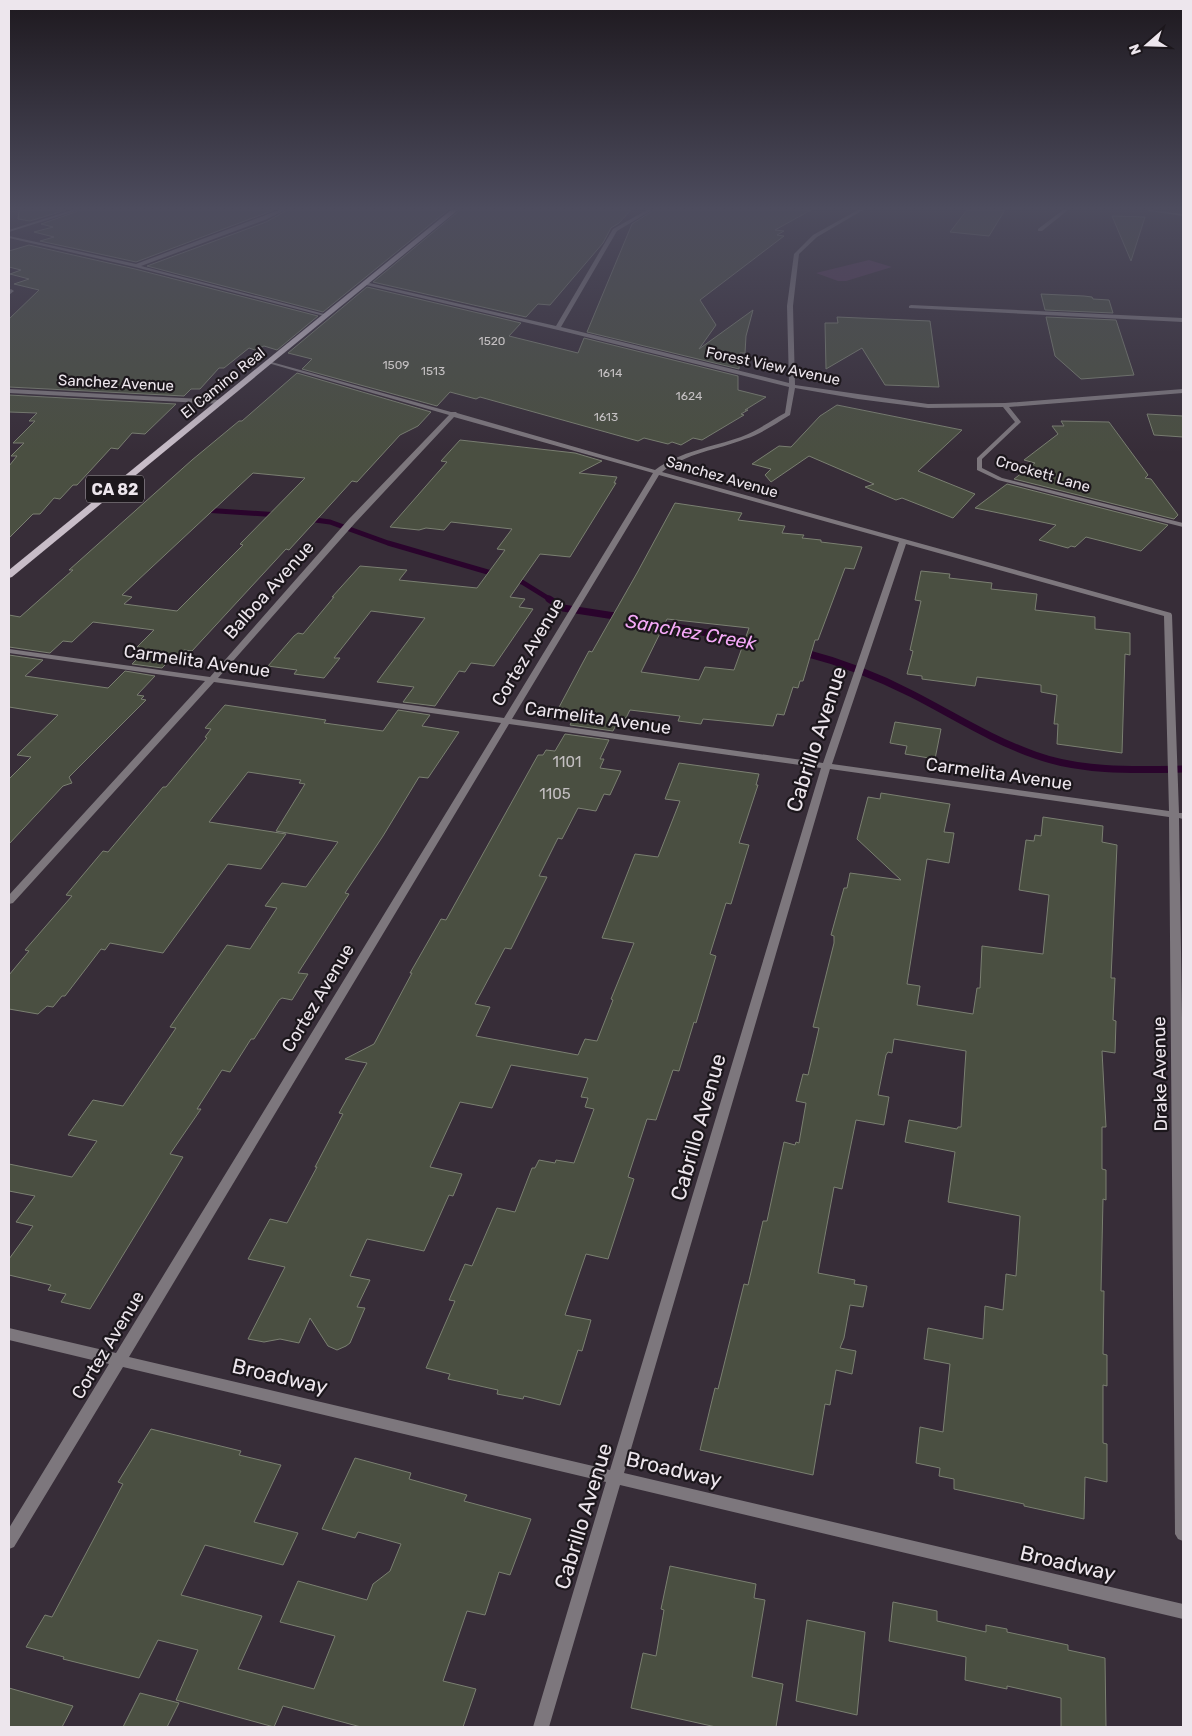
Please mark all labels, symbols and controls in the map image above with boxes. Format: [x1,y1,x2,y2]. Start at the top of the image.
north arrow [1122,20,1172,70]
text: N [1126,42,1145,57]
house number: 1520 [479,334,505,348]
street label: Forest View Avenue [704,343,842,389]
street label: El Camino Real [177,344,269,422]
house number: 1509 [382,358,410,372]
house number: 1513 [421,364,445,378]
house number: 1614 [598,366,623,380]
street label: Sanchez Avenue [58,371,174,395]
house number: 1624 [676,389,703,403]
house number: 1613 [594,410,618,424]
street label: Sanchez Avenue [664,452,780,502]
street label: Crockett Lane [994,452,1092,496]
road number: CA 82 [86,476,144,502]
street label: Balboa Avenue [219,536,319,644]
street label: Cortez Avenue [487,594,569,710]
water label: Sanchez Creek [624,609,758,655]
street label: Carmelita Avenue [122,640,272,682]
street label: Cabrillo Avenue [781,663,851,815]
street label: Carmelita Avenue [523,697,673,739]
house number: 1101 [553,753,581,771]
street label: Carmelita Avenue [924,753,1074,795]
house number: 1105 [539,785,571,803]
street label: Cortez Avenue [277,940,359,1056]
street label: Drake Avenue [1148,1016,1172,1132]
street label: Cabrillo Avenue [665,1051,731,1203]
street label: Cortez Avenue [67,1287,149,1403]
street label: Broadway [230,1353,331,1399]
street label: Cabrillo Avenue [549,1440,617,1592]
street label: Broadway [624,1446,725,1492]
street label: Broadway [1018,1540,1119,1586]

